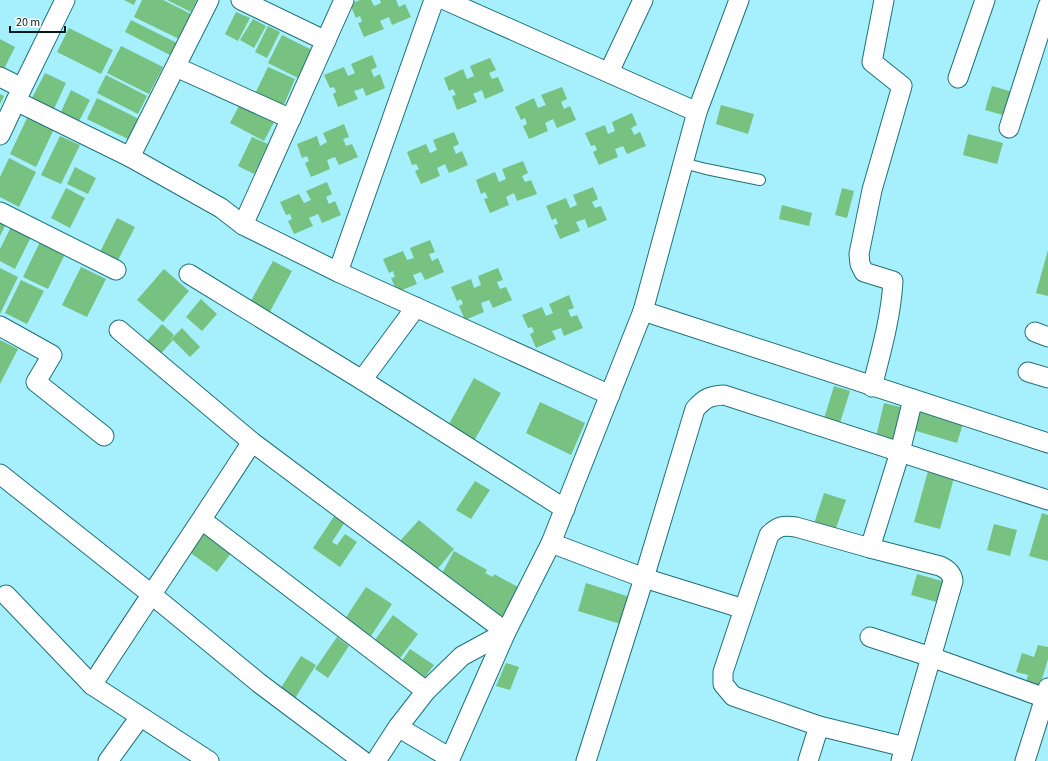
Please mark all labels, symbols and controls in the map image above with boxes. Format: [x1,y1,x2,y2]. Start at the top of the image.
scale bar [10,8,65,34]
text: 20 m [16,14,40,31]

